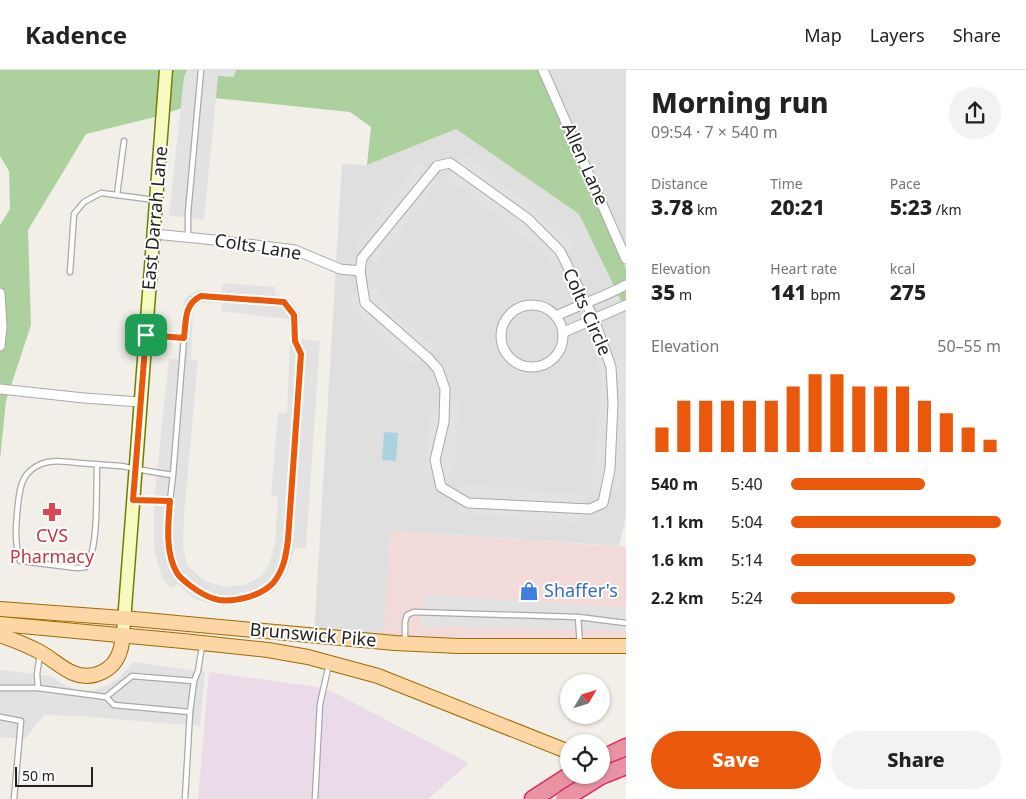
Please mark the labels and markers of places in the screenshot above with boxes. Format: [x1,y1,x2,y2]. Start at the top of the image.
pin [125,314,167,356]
pharmacy icon: CVS Pharmacy [41,501,63,523]
place label: CVS Pharmacy [10,523,95,568]
place label: Shaffer's [544,578,618,602]
shop icon: Shaffer's [518,580,540,602]

